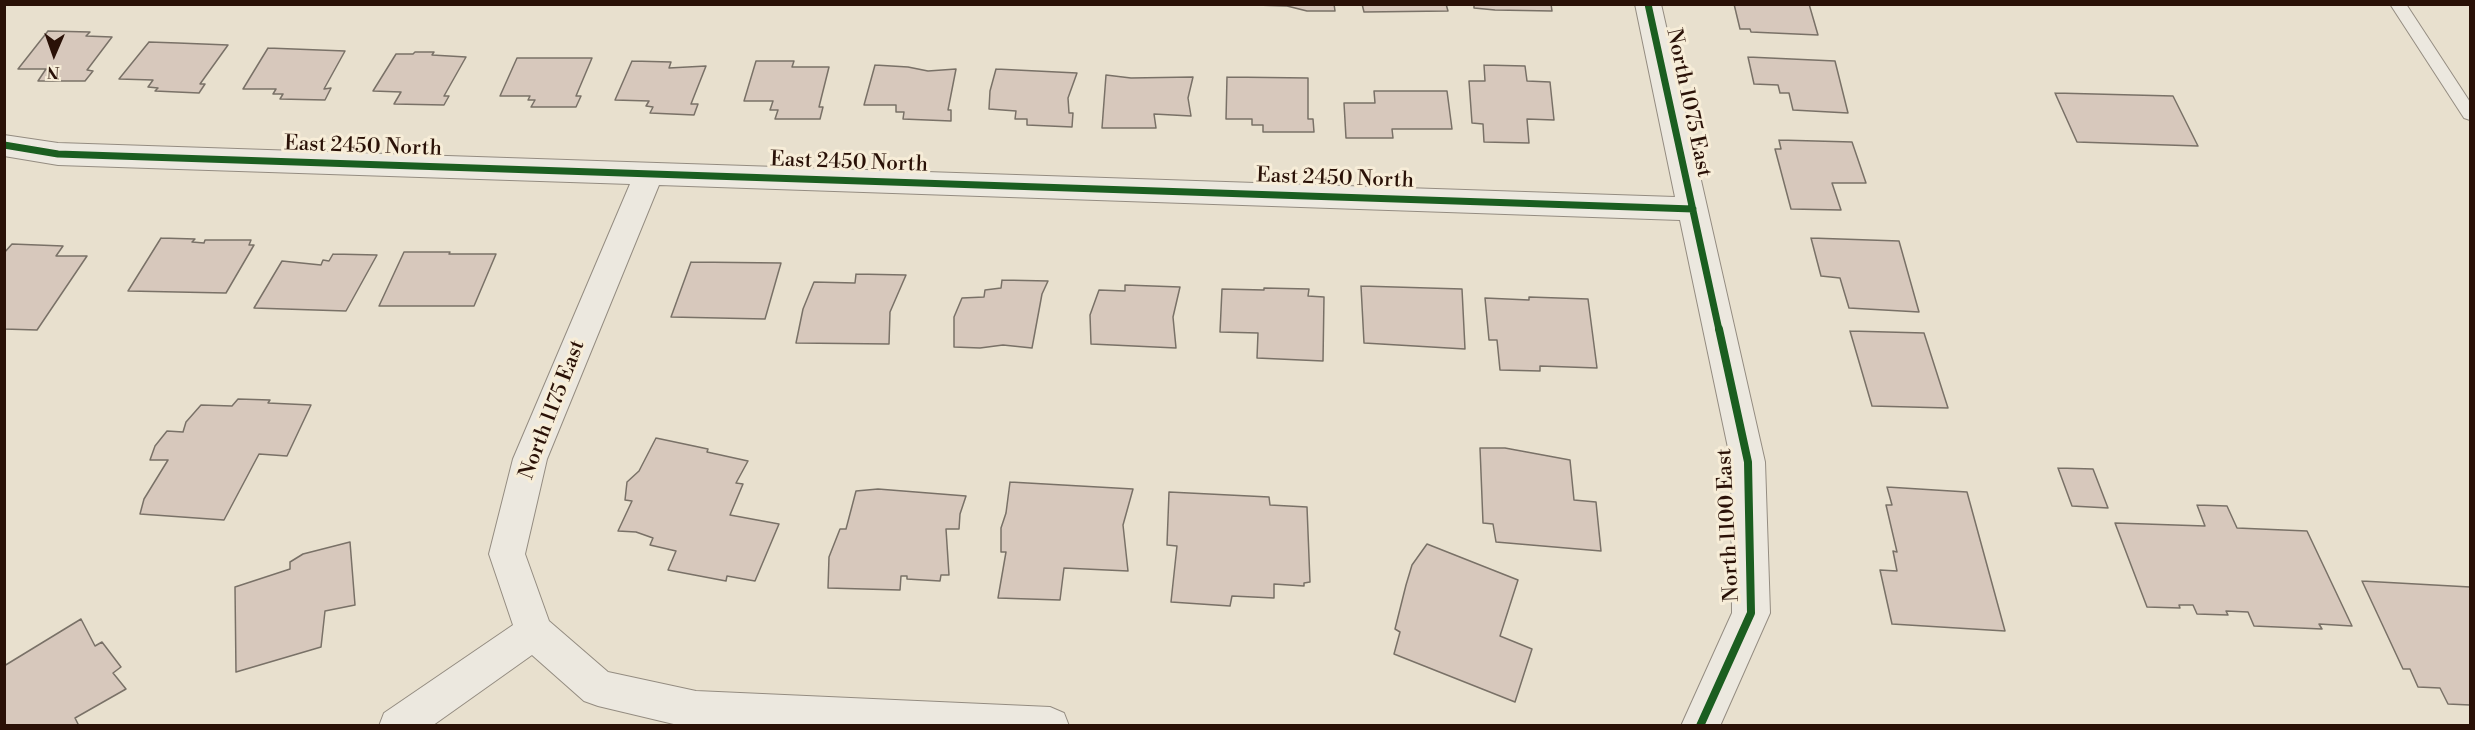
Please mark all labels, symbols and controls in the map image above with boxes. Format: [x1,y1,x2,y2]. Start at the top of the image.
north arrow [24,24,84,84]
street label: North 1075 East [1660,26,1716,180]
text: N [47,62,60,82]
street label: East 2450 North [284,132,442,162]
street label: East 2450 North [770,148,928,178]
street label: East 2450 North [1256,164,1414,194]
street label: North 1175 East [515,337,591,483]
street label: North 1100 East [1712,448,1746,602]

